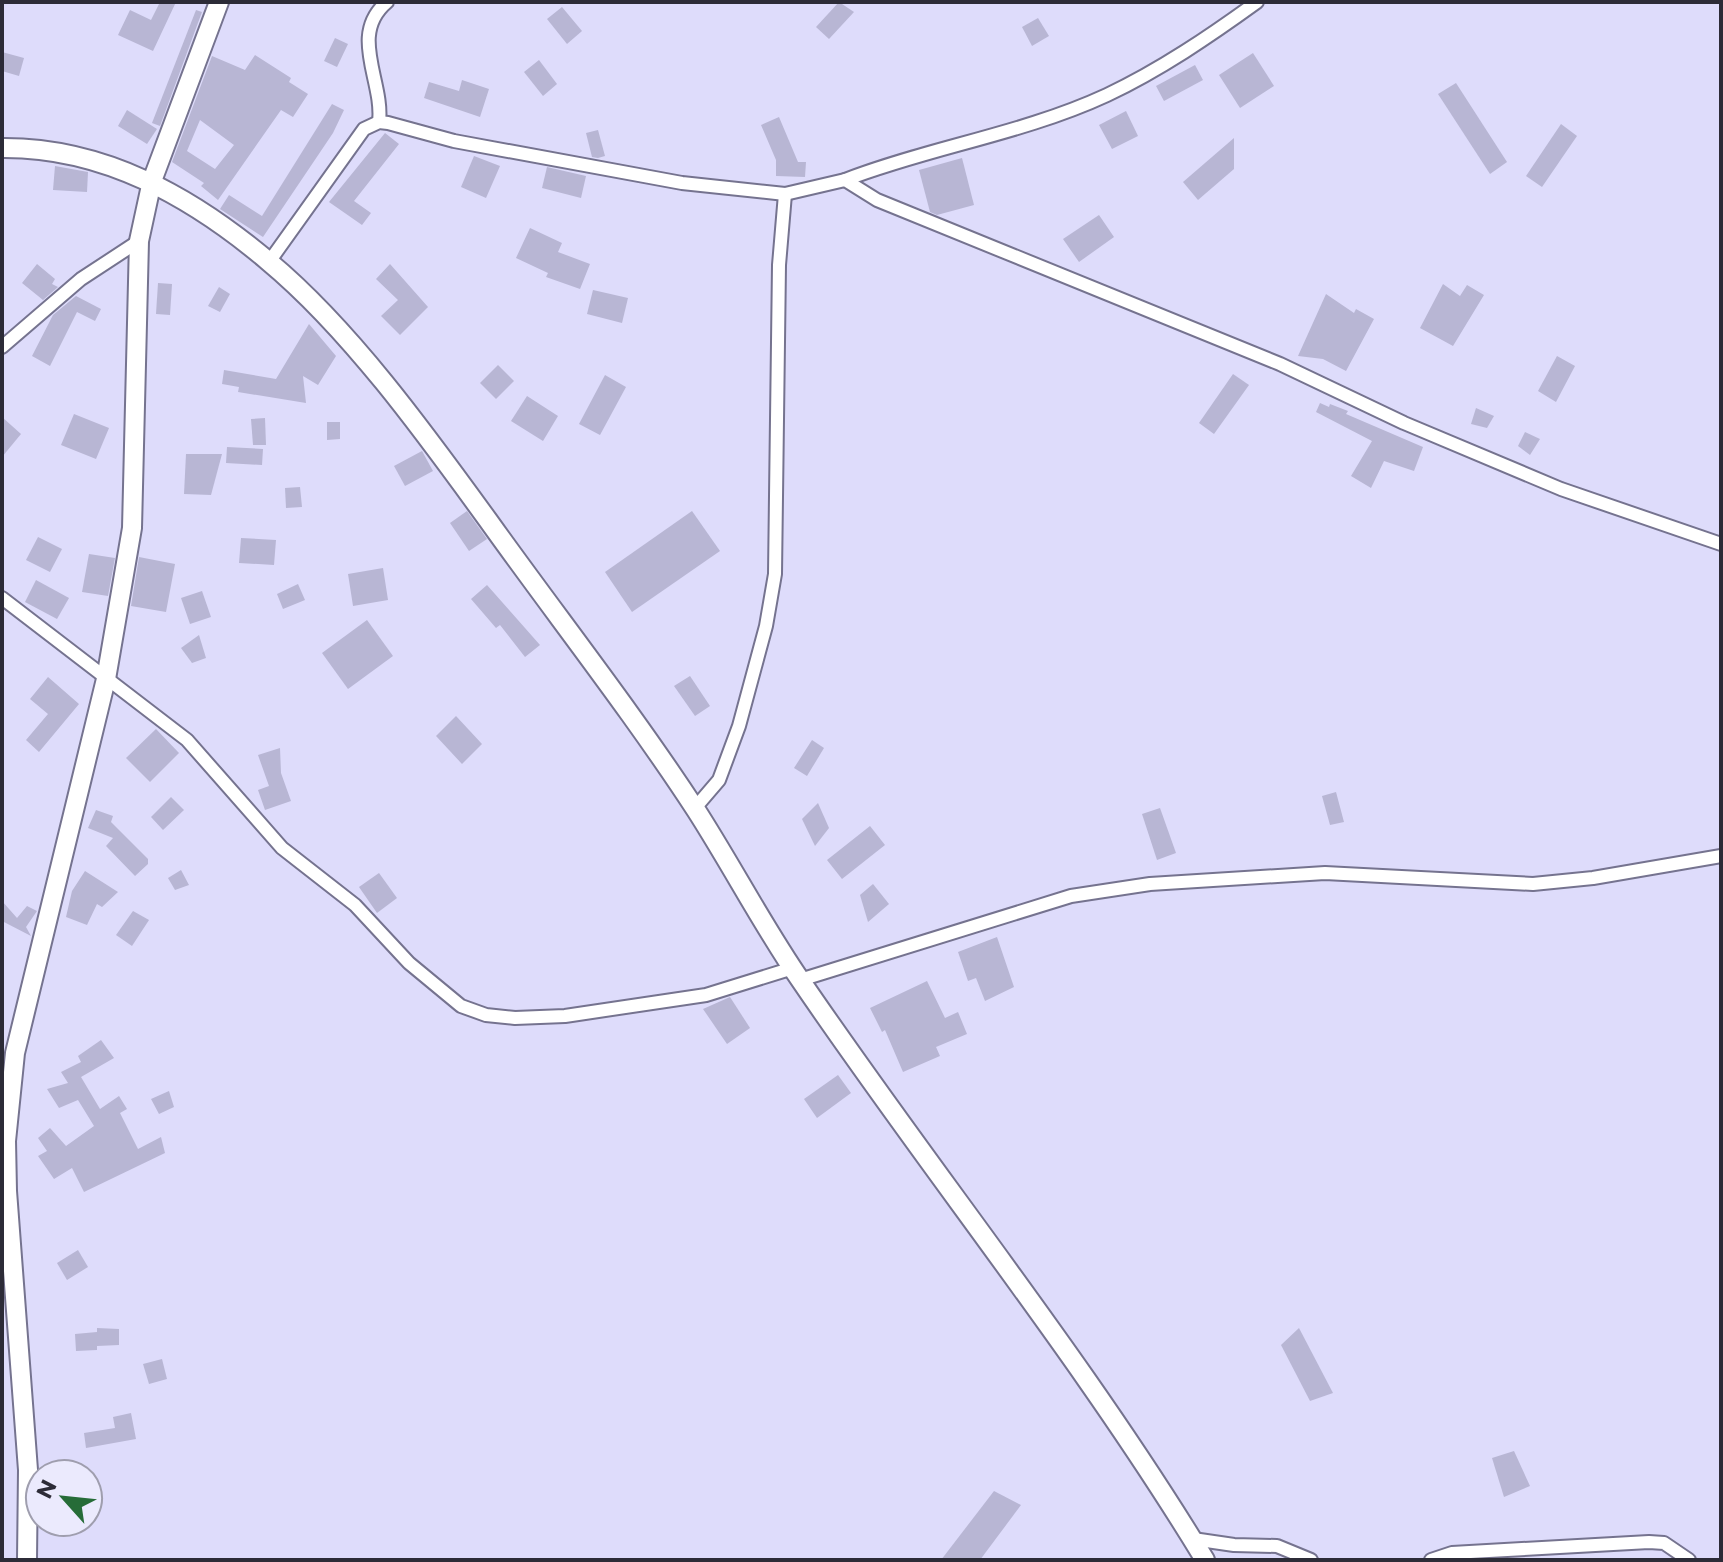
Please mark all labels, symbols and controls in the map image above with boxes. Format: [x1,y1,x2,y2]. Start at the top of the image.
north arrow [24,1458,104,1538]
text: N [31,1475,63,1503]

